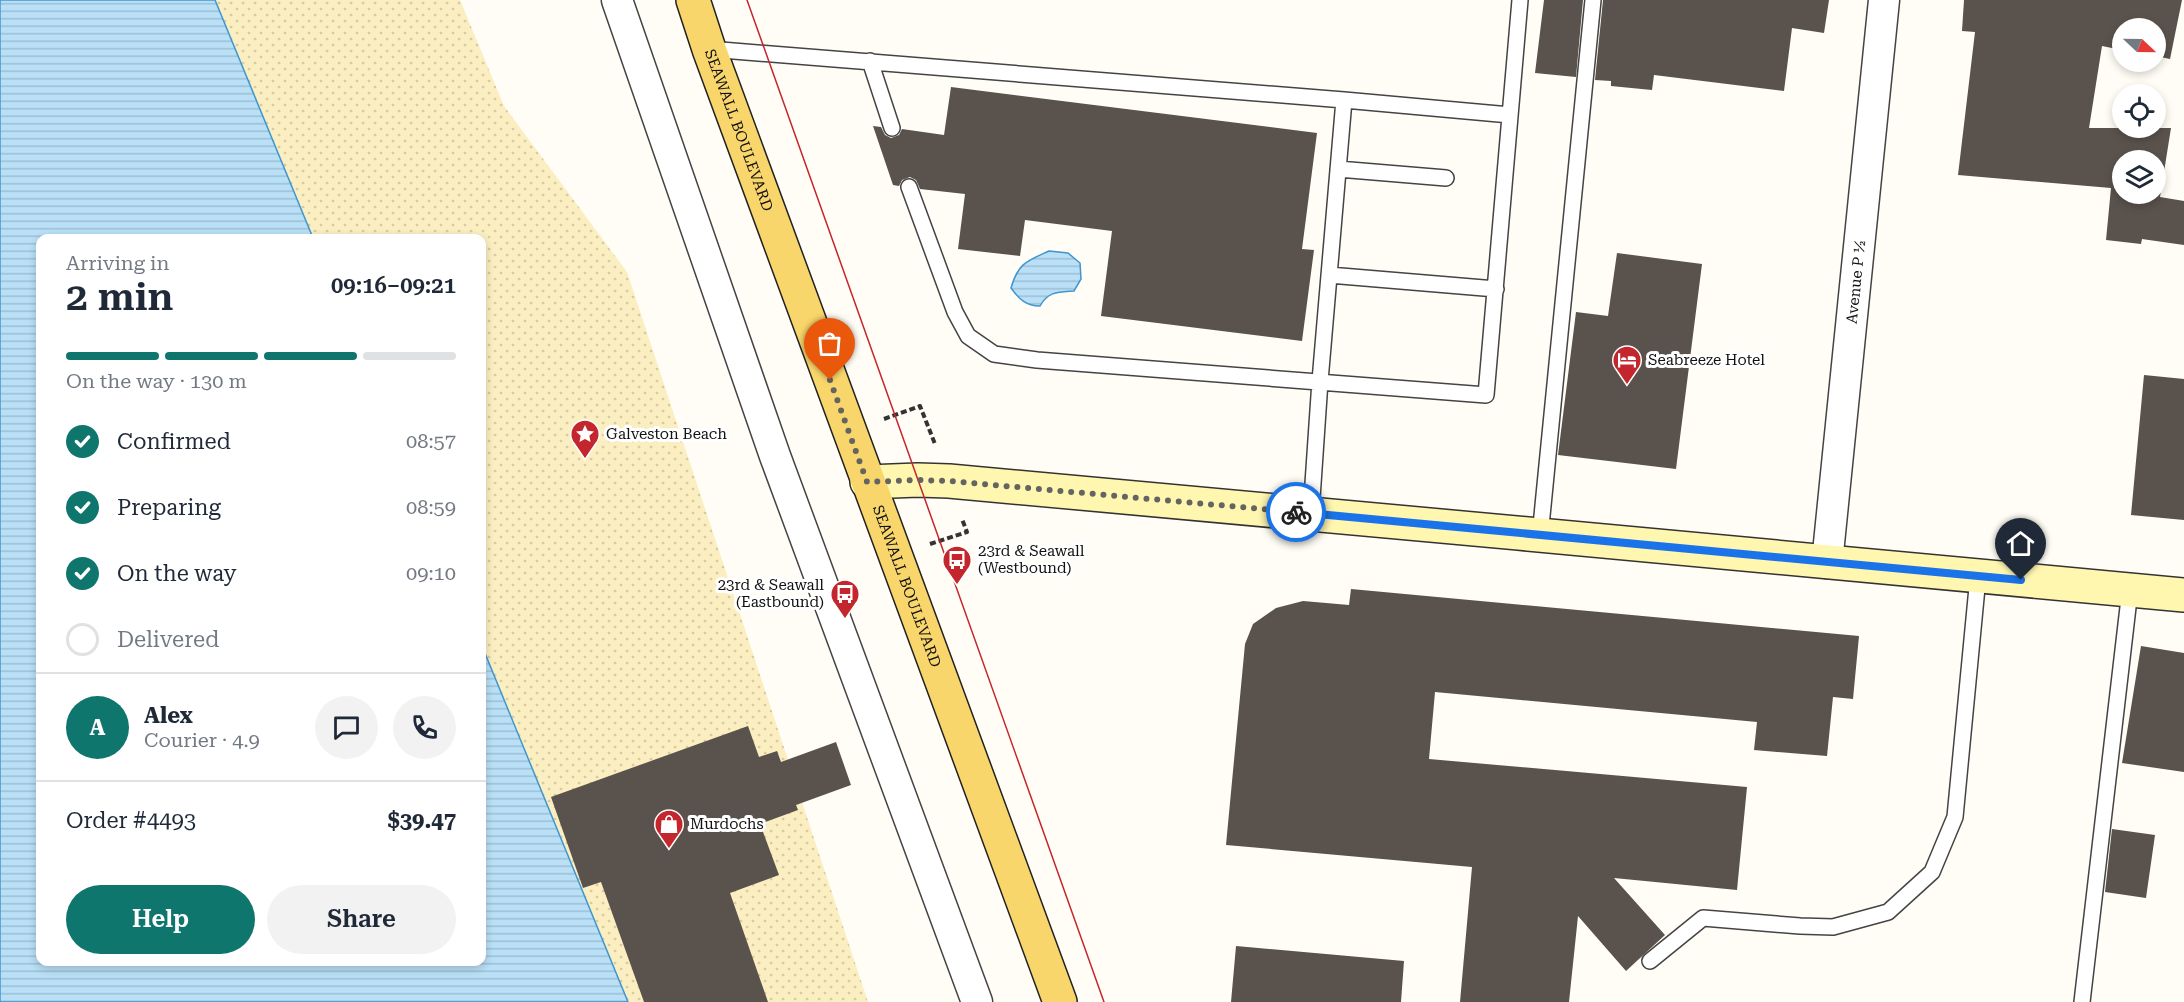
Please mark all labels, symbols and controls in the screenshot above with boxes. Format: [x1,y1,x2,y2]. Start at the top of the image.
north arrow [2112,18,2166,72]
map controls [2112,18,2166,204]
street label: SEAWALL BOULEVARD [701,47,777,214]
button: locate [2112,84,2166,138]
button: layers [2112,150,2166,204]
street label: Avenue P ½ [1843,239,1869,325]
text: Arriving in [66,251,169,275]
text: 09:16–09:21 [331,273,456,298]
text: 2 min [66,274,173,320]
pin [804,318,855,380]
icon: bag [813,327,846,360]
hotel icon: Seabreeze Hotel [1611,344,1643,386]
place label: Seabreeze Hotel [1648,351,1765,369]
text: On the way · 130 m [66,369,247,393]
place icon: Galveston Beach [569,418,601,460]
icon: check [66,425,99,458]
place label: Galveston Beach [606,425,727,443]
text: Confirmed [117,429,231,454]
text: 08:57 [406,429,456,453]
courier [1266,482,1326,542]
icon: check [66,491,99,524]
text: Preparing [117,495,221,520]
text: 08:59 [406,495,456,519]
icon: bike [1280,496,1313,529]
street label: SEAWALL BOULEVARD [869,503,945,670]
pin [1995,518,2046,580]
icon: home [2004,527,2037,560]
place label: 23rd & Seawall (Westbound) [978,542,1085,577]
bus stop icon: 23rd & Seawall (Westbound) [941,544,973,586]
icon: check [66,557,99,590]
text: On the way [117,561,237,586]
text: 09:10 [406,561,456,585]
place label: 23rd & Seawall (Eastbound) [718,576,824,611]
bus stop icon: 23rd & Seawall (Eastbound) [829,578,861,620]
text: Delivered [117,627,219,652]
button: chat [315,696,378,759]
button: phone [393,696,456,759]
text: Alex [144,703,193,728]
text: A [90,715,105,740]
text: Courier · 4.9 [144,728,260,752]
text: Order #4493 [66,808,196,833]
text: $39.47 [387,808,456,833]
shop icon: Murdochs [653,808,685,850]
place label: Murdochs [690,815,764,833]
button: Help [66,885,255,954]
button: Share [267,885,456,954]

